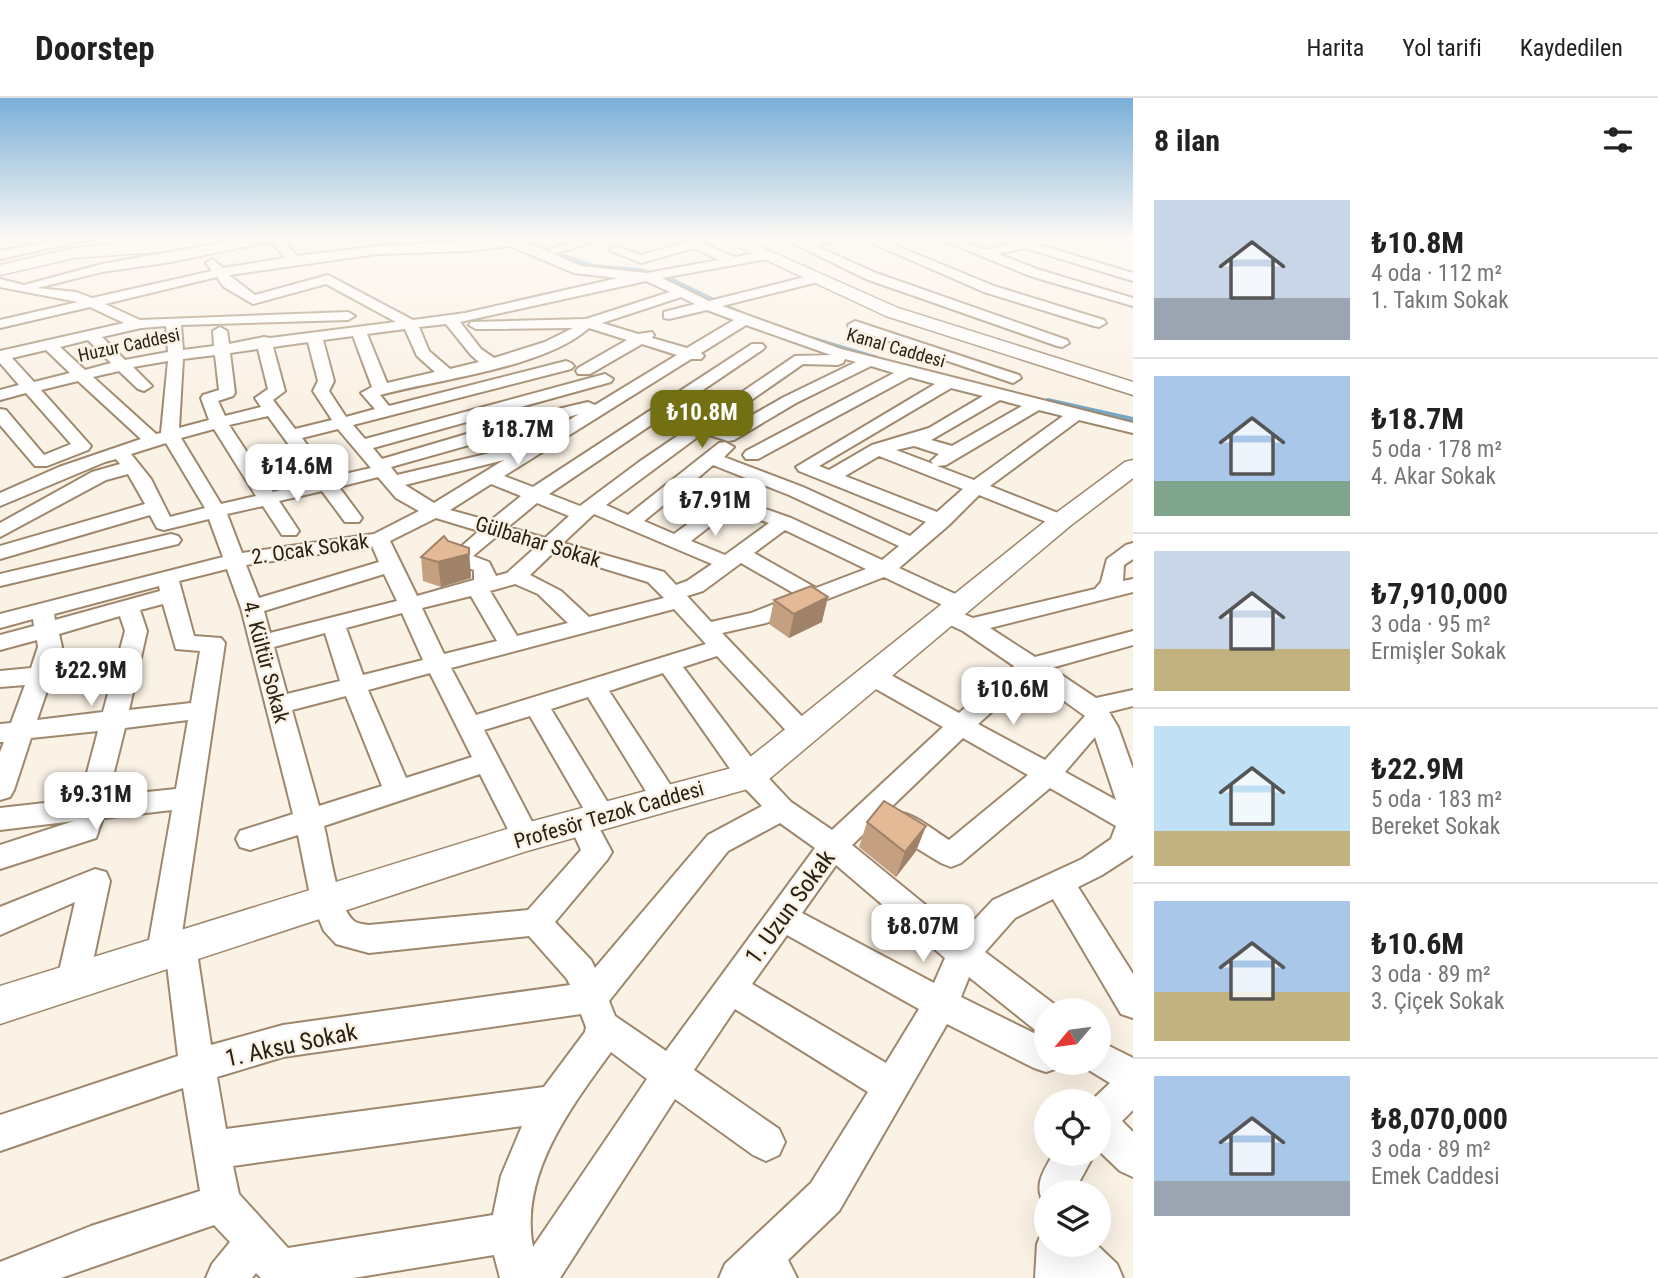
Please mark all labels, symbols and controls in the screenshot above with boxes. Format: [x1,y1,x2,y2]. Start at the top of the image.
text: Doorstep [35,29,155,68]
text: Harita [1307,34,1364,62]
text: Yol tarifi [1402,34,1482,62]
text: Kaydedilen [1520,34,1623,62]
icon: filters [1599,121,1637,159]
text: 8 ilan [1154,123,1220,158]
text: ₺10.8M [1371,225,1464,260]
icon: home [1210,228,1294,312]
text: 4 oda · 112 m² [1371,260,1502,287]
text: 1. Takım Sokak [1371,287,1509,314]
street label: Huzur Caddesi [76,323,182,366]
street label: Kanal Caddesi [844,323,948,372]
pin: ₺10.8M [645,390,759,450]
text: ₺10.8M [666,399,738,426]
text: ₺18.7M [1371,401,1464,436]
icon: home [1210,404,1294,488]
pin: ₺18.7M [461,408,575,467]
text: ₺18.7M [482,416,554,443]
text: 5 oda · 178 m² [1371,436,1502,463]
pin: ₺14.6M [240,444,354,504]
text: ₺14.6M [261,453,333,480]
text: 4. Akar Sokak [1371,463,1496,490]
pin: ₺7.91M [658,478,772,538]
text: ₺7.91M [679,487,751,514]
street label: Gülbahar Sokak [473,512,604,573]
street label: 2. Ocak Sokak [250,529,371,569]
text: ₺7,910,000 [1371,576,1508,611]
icon: home [1210,579,1294,663]
street label: 4. Kültür Sokak [238,599,294,726]
text: 3 oda · 95 m² [1371,611,1491,638]
text: Ermişler Sokak [1371,638,1506,665]
pin: ₺22.9M [34,648,148,708]
text: ₺22.9M [55,657,127,684]
pin: ₺10.6M [956,668,1070,727]
text: ₺10.6M [977,676,1049,703]
text: ₺22.9M [1371,751,1464,786]
icon: home [1210,754,1294,838]
pin: ₺9.31M [39,772,153,832]
street label: Profesör Tezok Caddesi [511,776,707,854]
text: ₺9.31M [60,781,132,808]
text: 5 oda · 183 m² [1371,786,1502,813]
text: Bereket Sokak [1371,813,1500,840]
street label: 1. Uzun Sokak [739,844,841,969]
pin: ₺8.07M [866,904,980,964]
text: ₺8.07M [887,913,959,940]
text: ₺10.6M [1371,926,1464,961]
icon: home [1210,929,1294,1013]
text: 3 oda · 89 m² [1371,961,1491,988]
text: 3. Çiçek Sokak [1371,988,1504,1015]
north arrow [1034,998,1111,1074]
map controls [1034,998,1111,1257]
street label: 1. Aksu Sokak [223,1017,360,1073]
button: locate [1034,1089,1111,1166]
text: ₺8,070,000 [1371,1101,1508,1136]
icon: home [1210,1104,1294,1188]
text: 3 oda · 89 m² [1371,1136,1491,1163]
text: Emek Caddesi [1371,1163,1500,1190]
button: layers [1034,1180,1111,1257]

